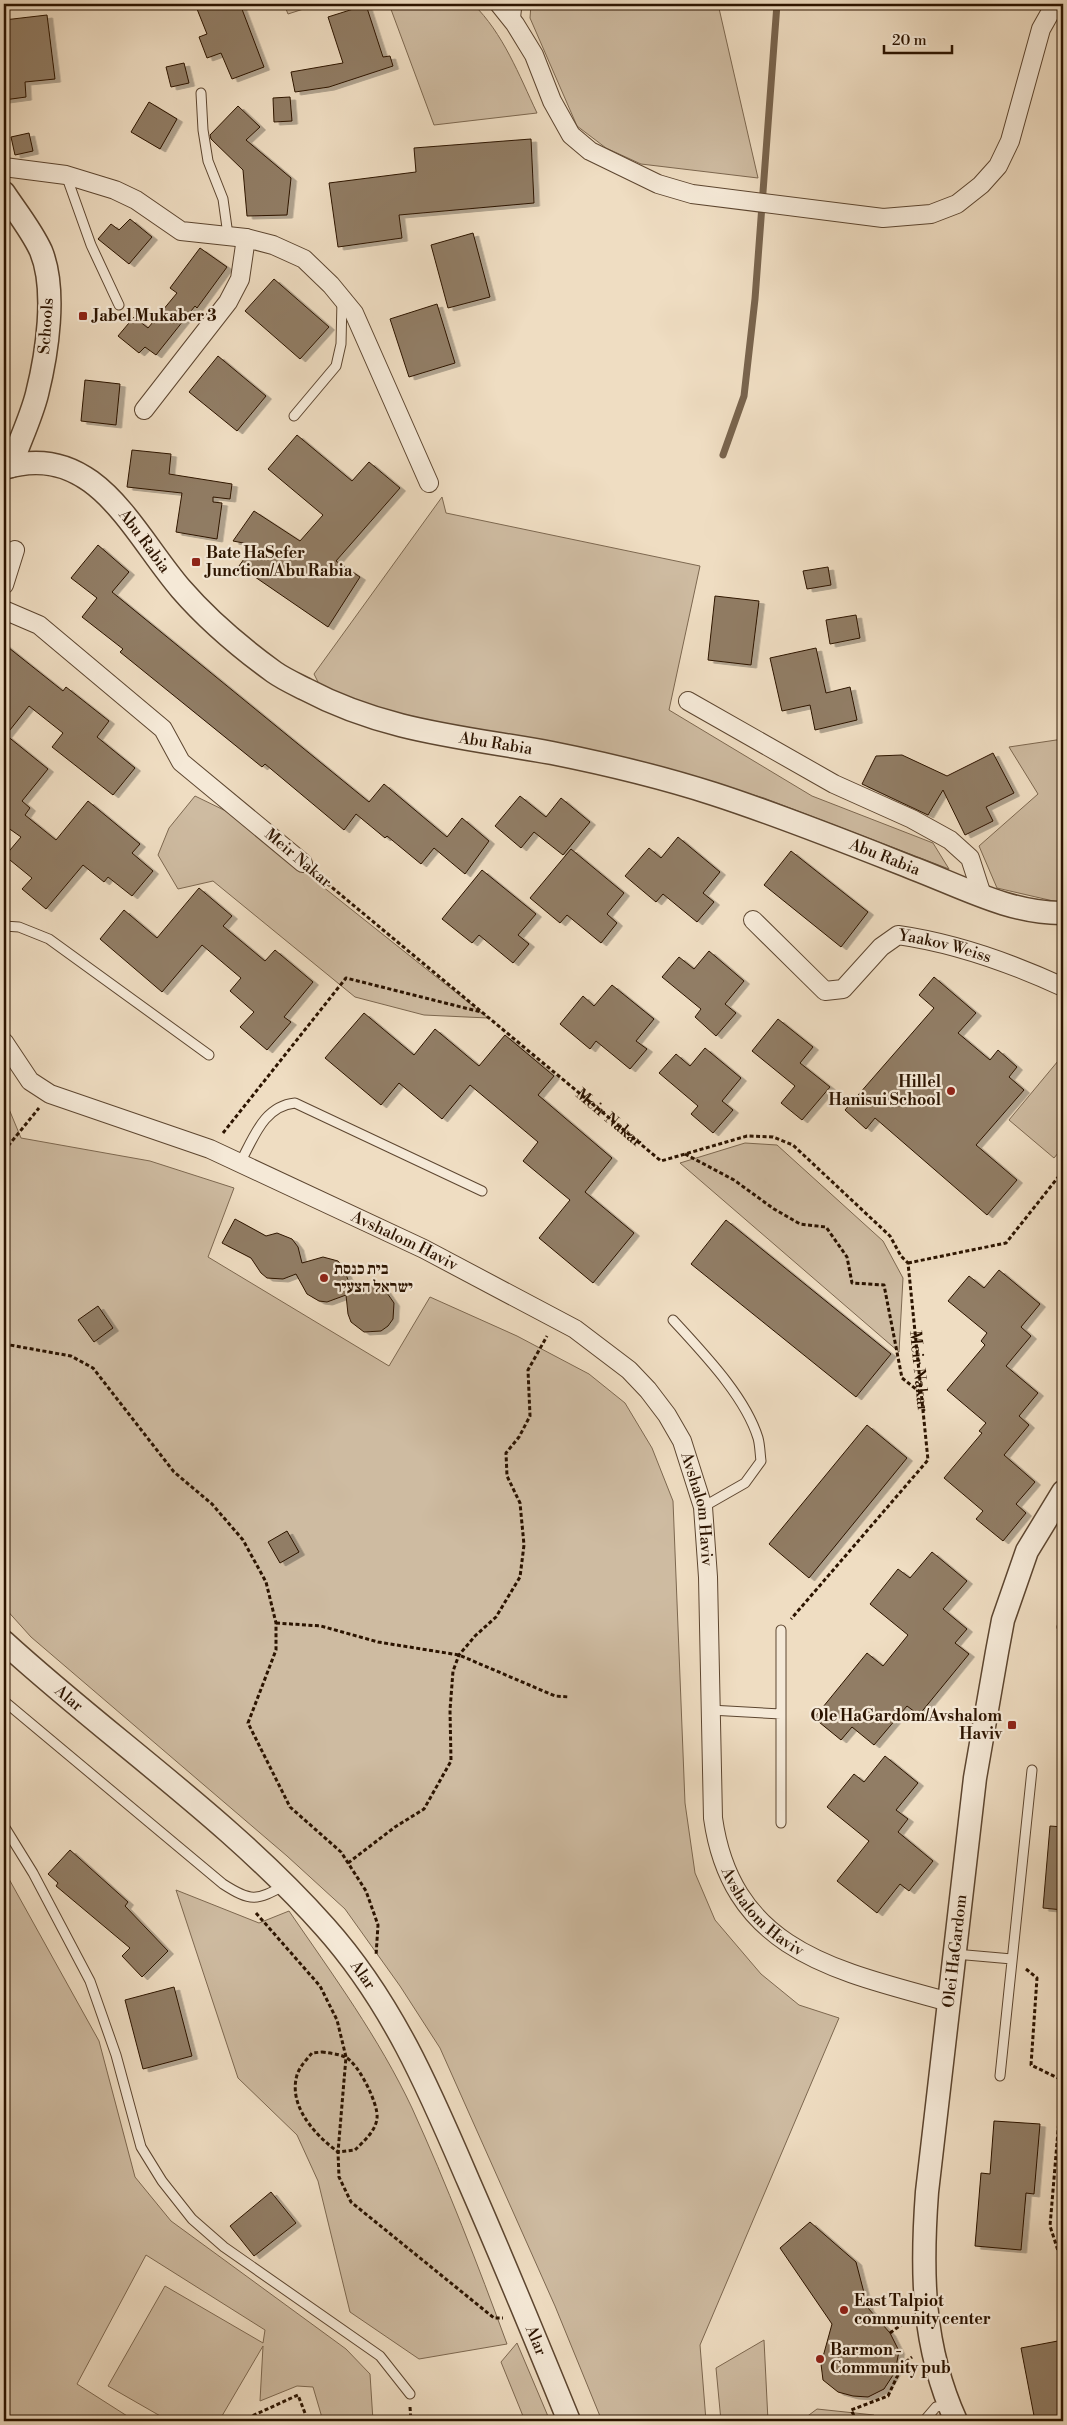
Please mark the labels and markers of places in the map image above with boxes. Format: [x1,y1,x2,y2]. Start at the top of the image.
place label: Jabel Mukaber 3 [91,306,217,326]
marker: Jabel Mukaber 3 [77,310,89,322]
place label: Bate HaSefer Junction/Abu Rabia [204,543,353,581]
marker: Bate HaSefer Junction/Abu Rabia [190,556,202,568]
place label: Hillel Hanisui School [829,1072,942,1110]
marker: Hillel Hanisui School [945,1085,957,1097]
place label: בית כנסת ישראל הצעיר [334,1259,413,1297]
marker: בית כנסת ישראל הצעיר [318,1272,330,1284]
place label: Ole HaGardom/Avshalom Haviv [810,1706,1003,1744]
marker: Ole HaGardom/Avshalom Haviv [1006,1719,1018,1731]
place label: East Talpiot community center [854,2291,991,2329]
marker: East Talpiot community center [838,2304,850,2316]
place label: Barmon - Community pub [830,2340,951,2378]
marker: Barmon - Community pub [814,2353,826,2365]

